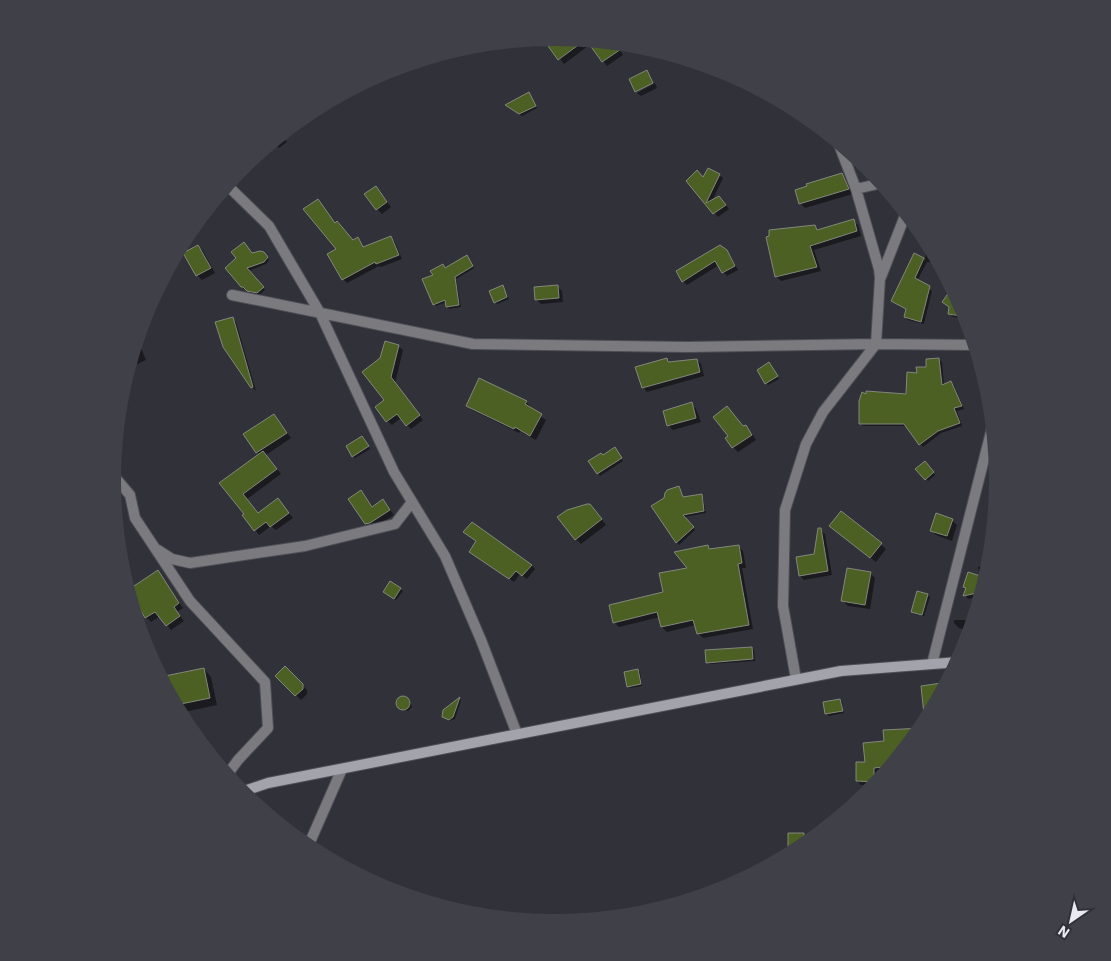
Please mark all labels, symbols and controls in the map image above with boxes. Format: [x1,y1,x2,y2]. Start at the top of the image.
north arrow [1046,896,1096,946]
text: N [1054,921,1073,942]

